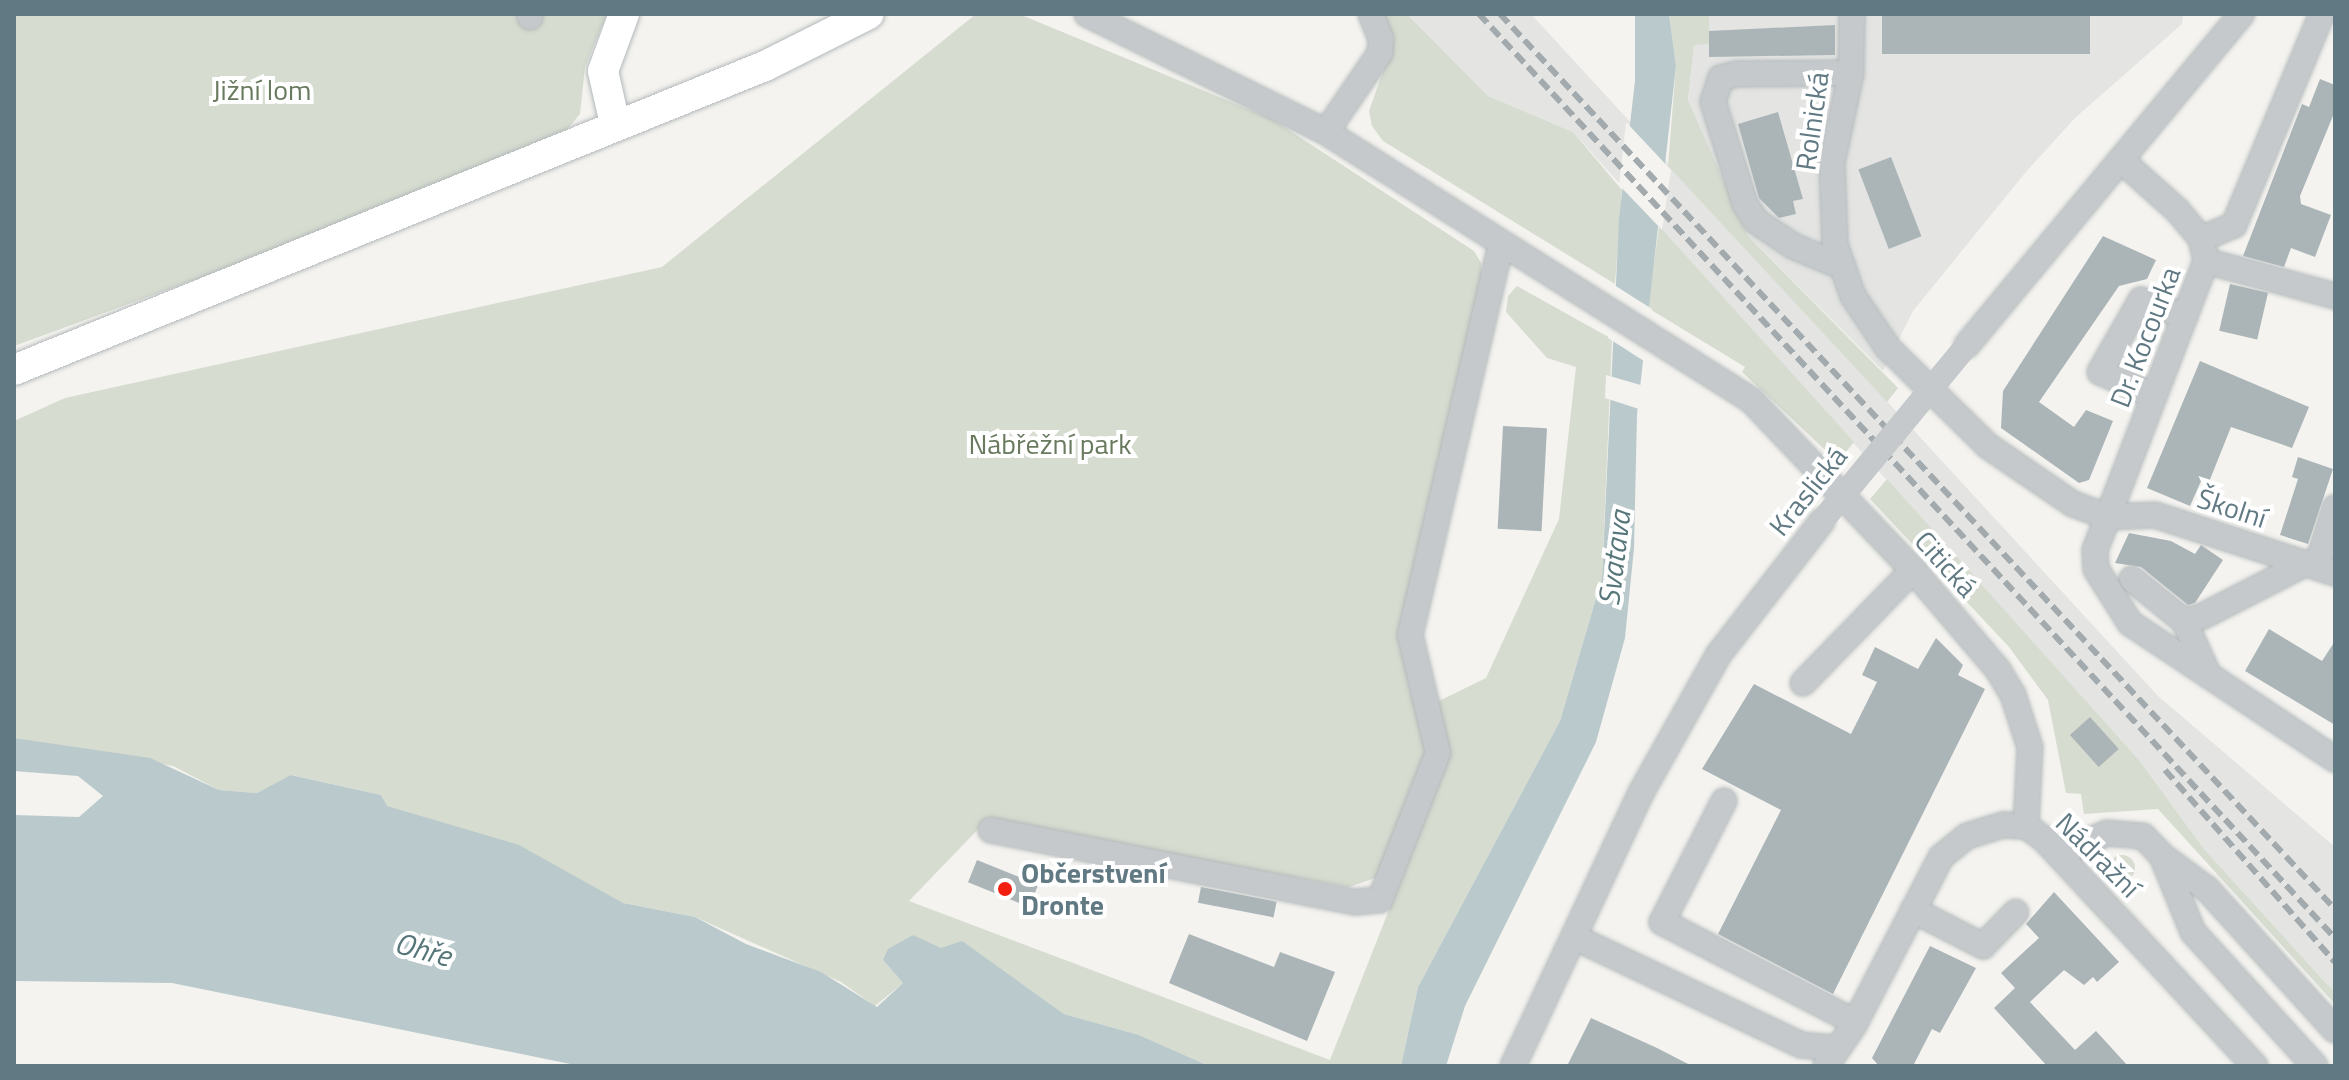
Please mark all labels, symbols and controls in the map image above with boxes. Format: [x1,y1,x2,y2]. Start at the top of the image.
street label: Rolnická [1788,70,1836,172]
park label: Jižní lom [213,73,311,107]
street label: Dr. Kocourka [2103,262,2187,412]
park label: Nábřežní park [968,427,1132,461]
street label: Kraslická [1762,440,1854,542]
street label: Školní [2193,481,2271,535]
water label: Svatava [1590,508,1638,608]
street label: Citická [1908,524,1984,604]
street label: Nádražní [2049,806,2147,904]
place label: Občerstvení Dronte [1021,856,1166,922]
marker: Občerstvení Dronte [996,880,1014,898]
water label: Ohře [391,924,455,974]

